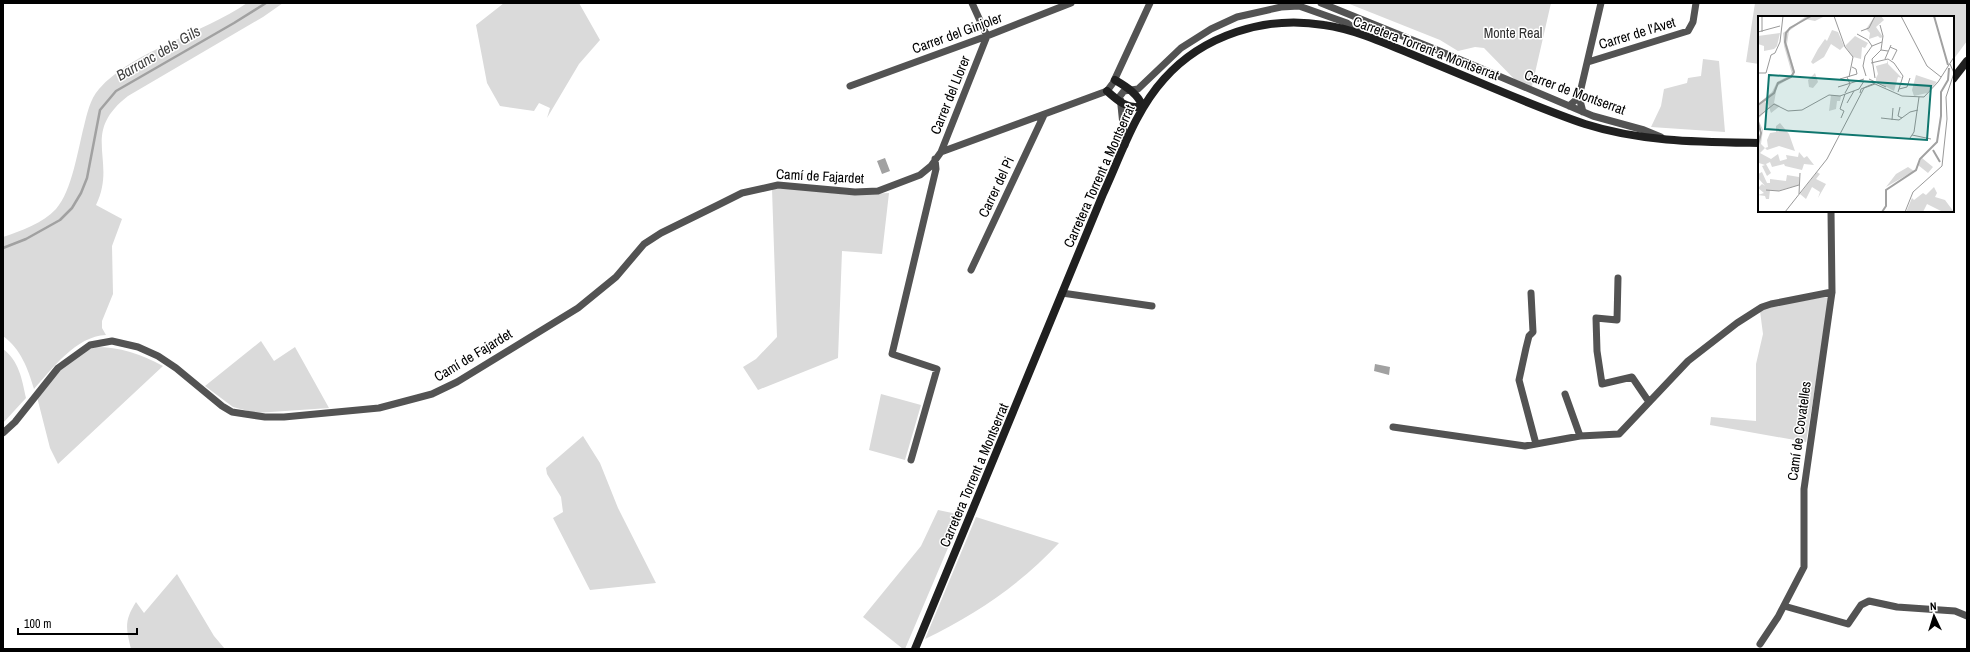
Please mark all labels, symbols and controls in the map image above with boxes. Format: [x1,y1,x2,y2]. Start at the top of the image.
street label: Carrer del Ginjoler [910,8,1005,58]
street label: Carretera Torrent a Montserrat [1350,12,1502,84]
street label: Carrer de l'Avet [1596,13,1678,53]
inset map [1758,16,1954,212]
water label: Barranc dels Gils [112,20,204,86]
park label: Monte Real [1484,24,1542,42]
street label: Carrer del Llorer [926,53,974,137]
street label: Carrer de Montserrat [1522,65,1628,119]
street label: Carretera Torrent a Montserrat [1059,102,1139,250]
street label: Carrer del Pi [974,154,1018,220]
street label: Camí de Fajardet [776,165,864,187]
street label: Camí de Fajardet [431,325,515,385]
street label: Camí de Covatelles [1783,380,1815,482]
street label: Carretera Torrent a Montserrat [935,400,1013,550]
north arrow [1914,596,1954,636]
text: N [1930,599,1937,613]
scale bar [18,610,137,636]
text: 100 m [24,616,51,632]

